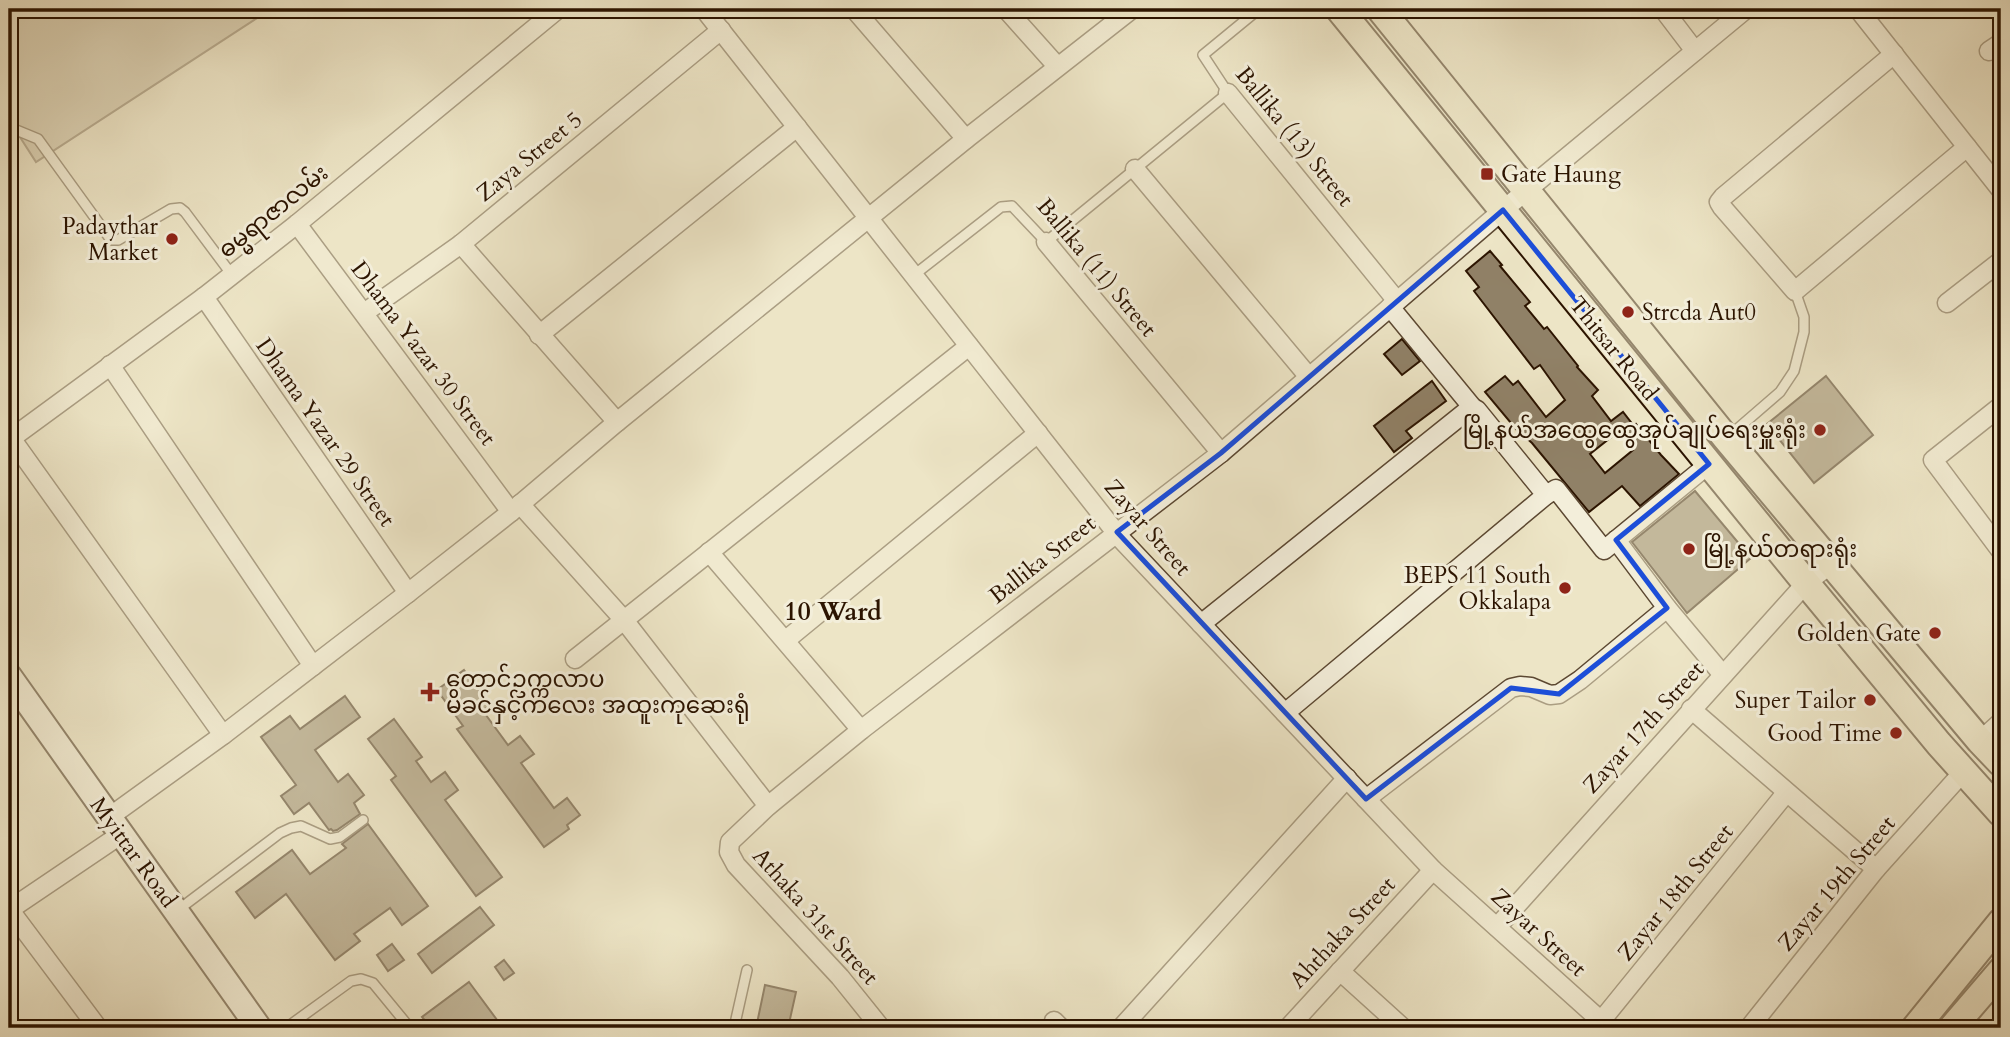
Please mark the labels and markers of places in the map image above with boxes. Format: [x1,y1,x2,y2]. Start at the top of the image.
place label: Gate Haung [1501,159,1621,190]
marker: Gate Haung [1479,166,1495,182]
place label: Padaythar Market [62,211,159,268]
marker: Padaythar Market [164,231,180,247]
place label: Strcda Aut0 [1642,297,1756,328]
marker: Strcda Aut0 [1620,304,1636,320]
place label: မြို့နယ်အထွေထွေအုပ်ချုပ်ရေးမှူးရုံး [1462,414,1806,449]
marker: မြို့နယ်အထွေထွေအုပ်ချုပ်ရေးမှူးရုံး [1812,422,1828,438]
place label: မြို့နယ်တရားရုံး [1703,533,1857,568]
marker: မြို့နယ်တရားရုံး [1681,541,1697,557]
place label: BEPS 11 South Okkalapa [1404,560,1551,617]
marker: BEPS 11 South Okkalapa [1557,580,1573,596]
place label: Golden Gate [1797,618,1921,649]
marker: Golden Gate [1927,625,1943,641]
place label: တောင်ဥက္ကလာပ မိခင်နှင့်ကလေး အထူးကုဆေးရုံ [446,663,750,724]
marker: တောင်ဥက္ကလာပ မိခင်နှင့်ကလေး အထူးကုဆေးရုံ [420,682,440,702]
place label: Super Tailor [1735,685,1857,716]
marker: Super Tailor [1862,692,1878,708]
place label: Good Time [1767,718,1882,749]
marker: Good Time [1888,725,1904,741]

